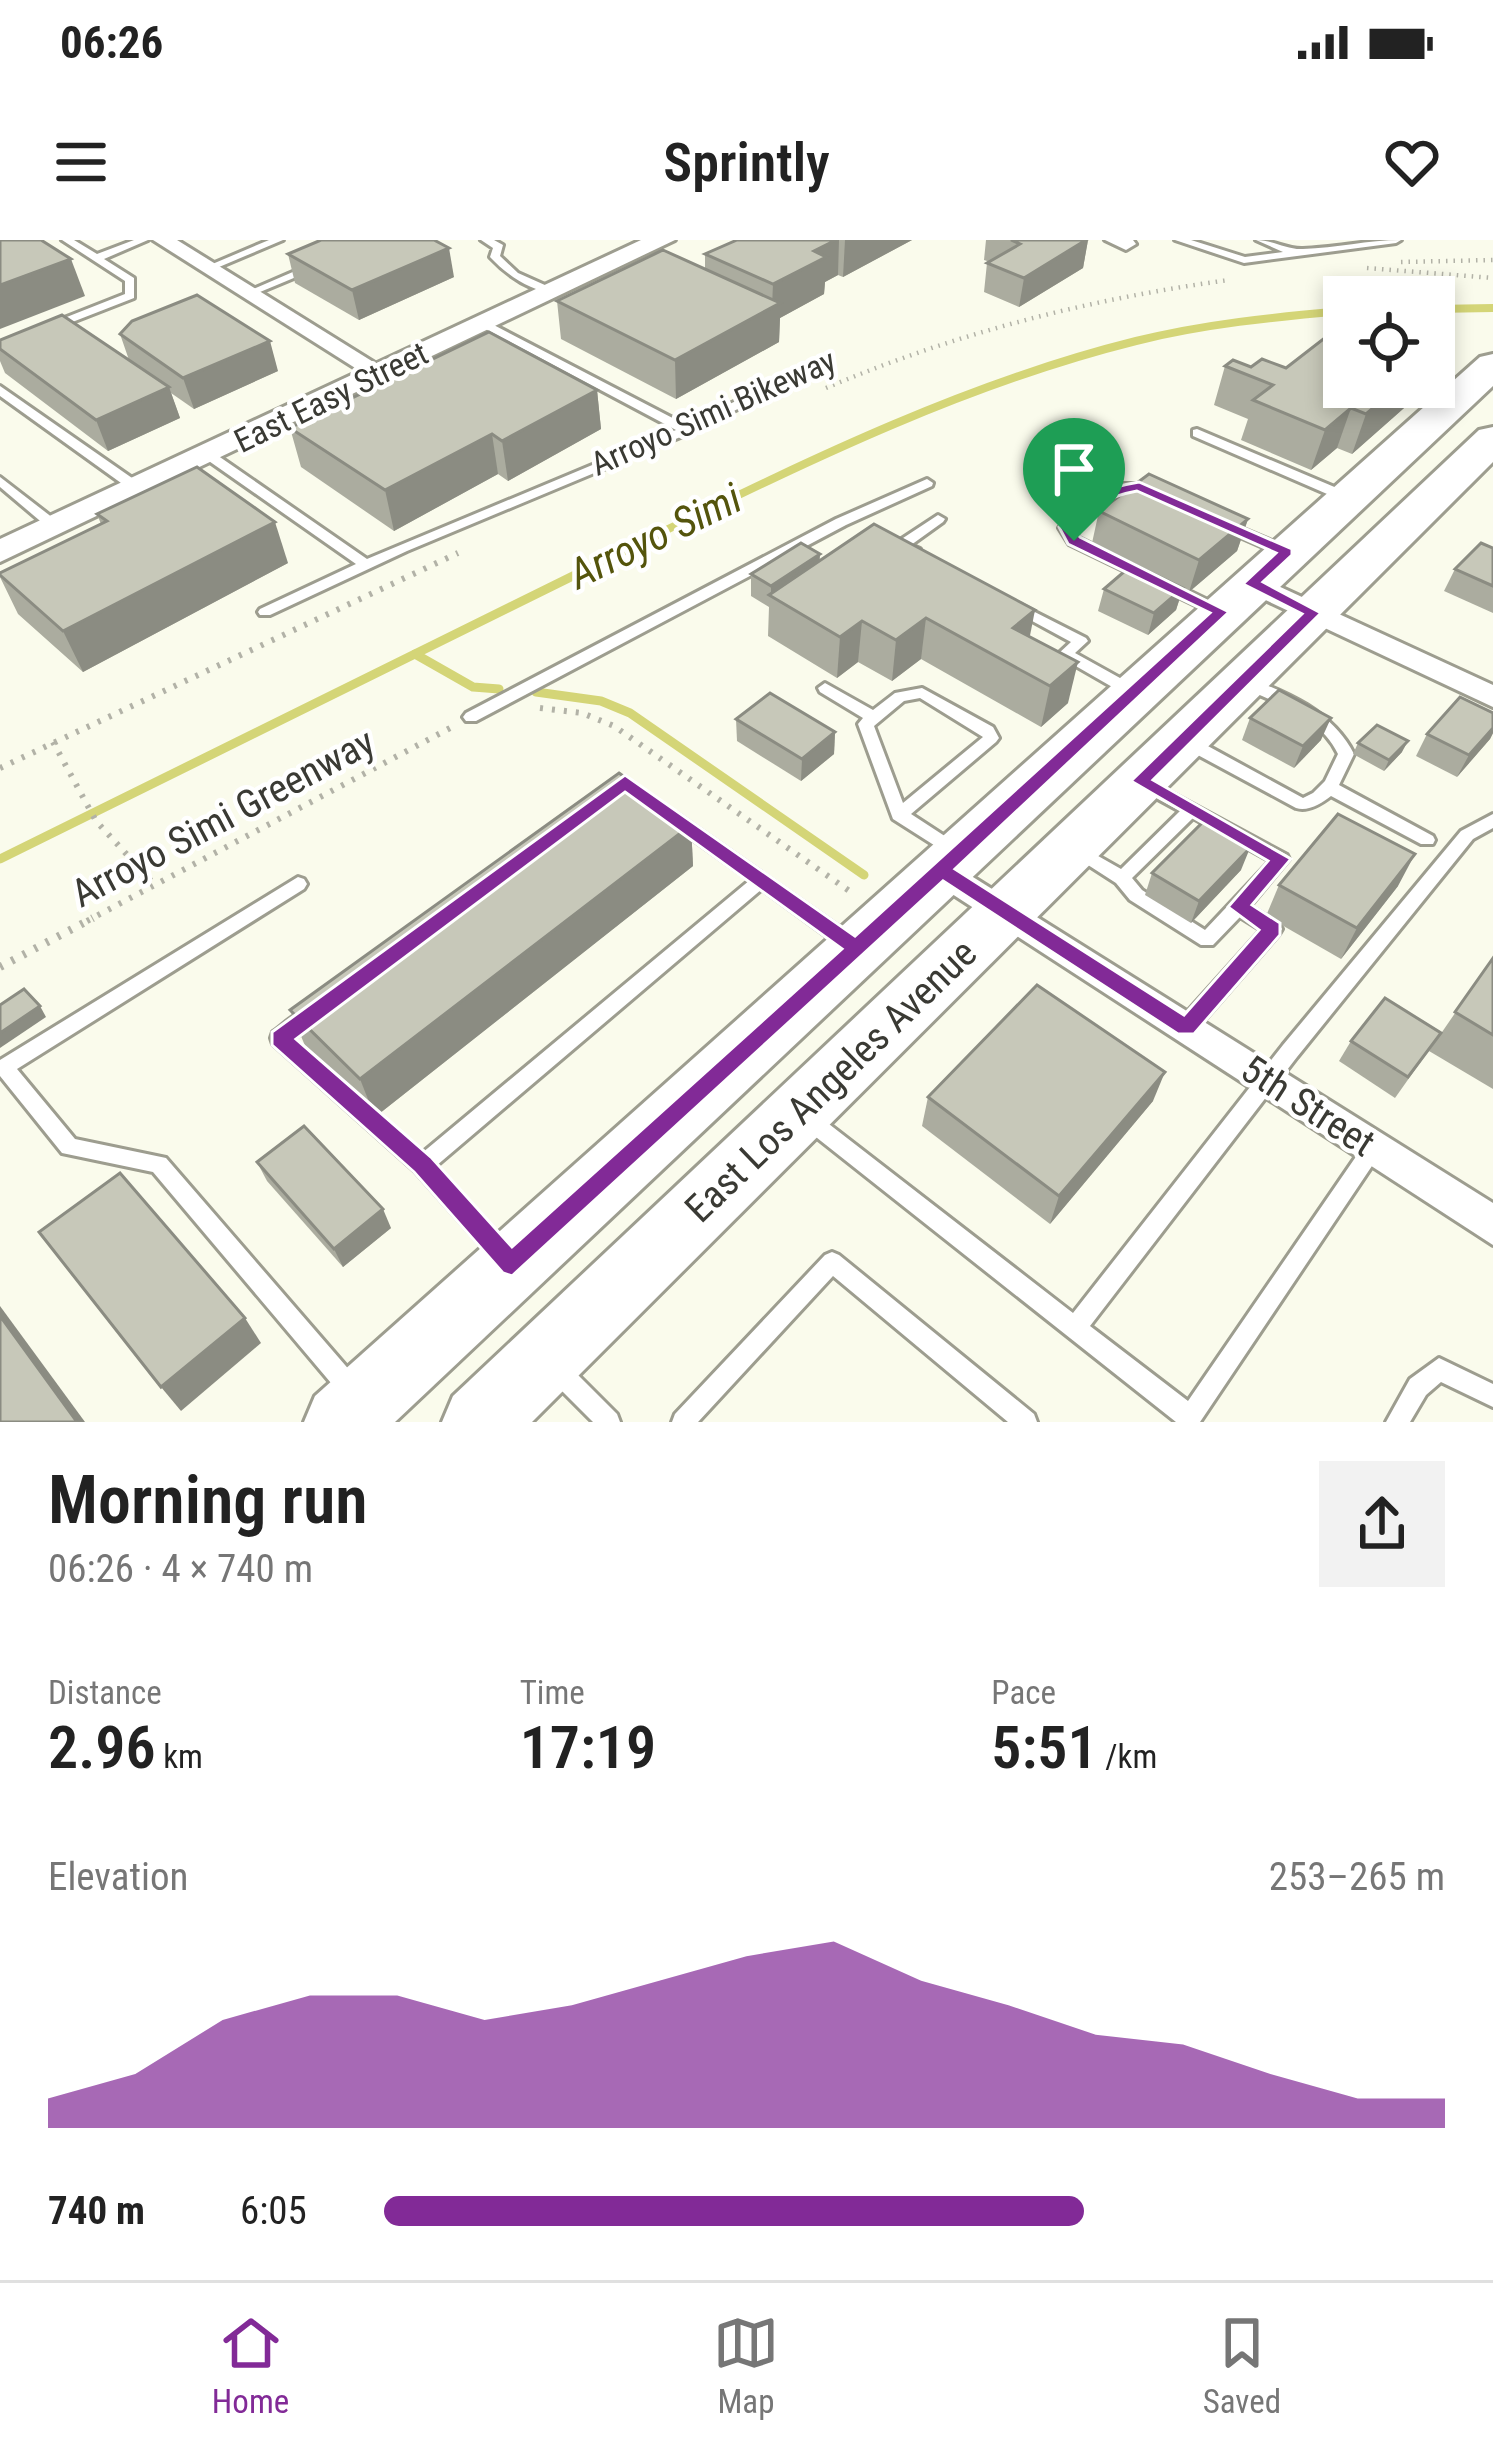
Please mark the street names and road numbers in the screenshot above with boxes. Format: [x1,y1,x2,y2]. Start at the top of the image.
street label: East Easy Street [228,333,434,461]
street label: Arroyo Simi Bikeway [585,340,842,483]
street label: Arroyo Simi Greenway [64,719,382,917]
street label: East Los Angeles Avenue [676,930,986,1232]
street label: 5th Street [1233,1046,1383,1166]

